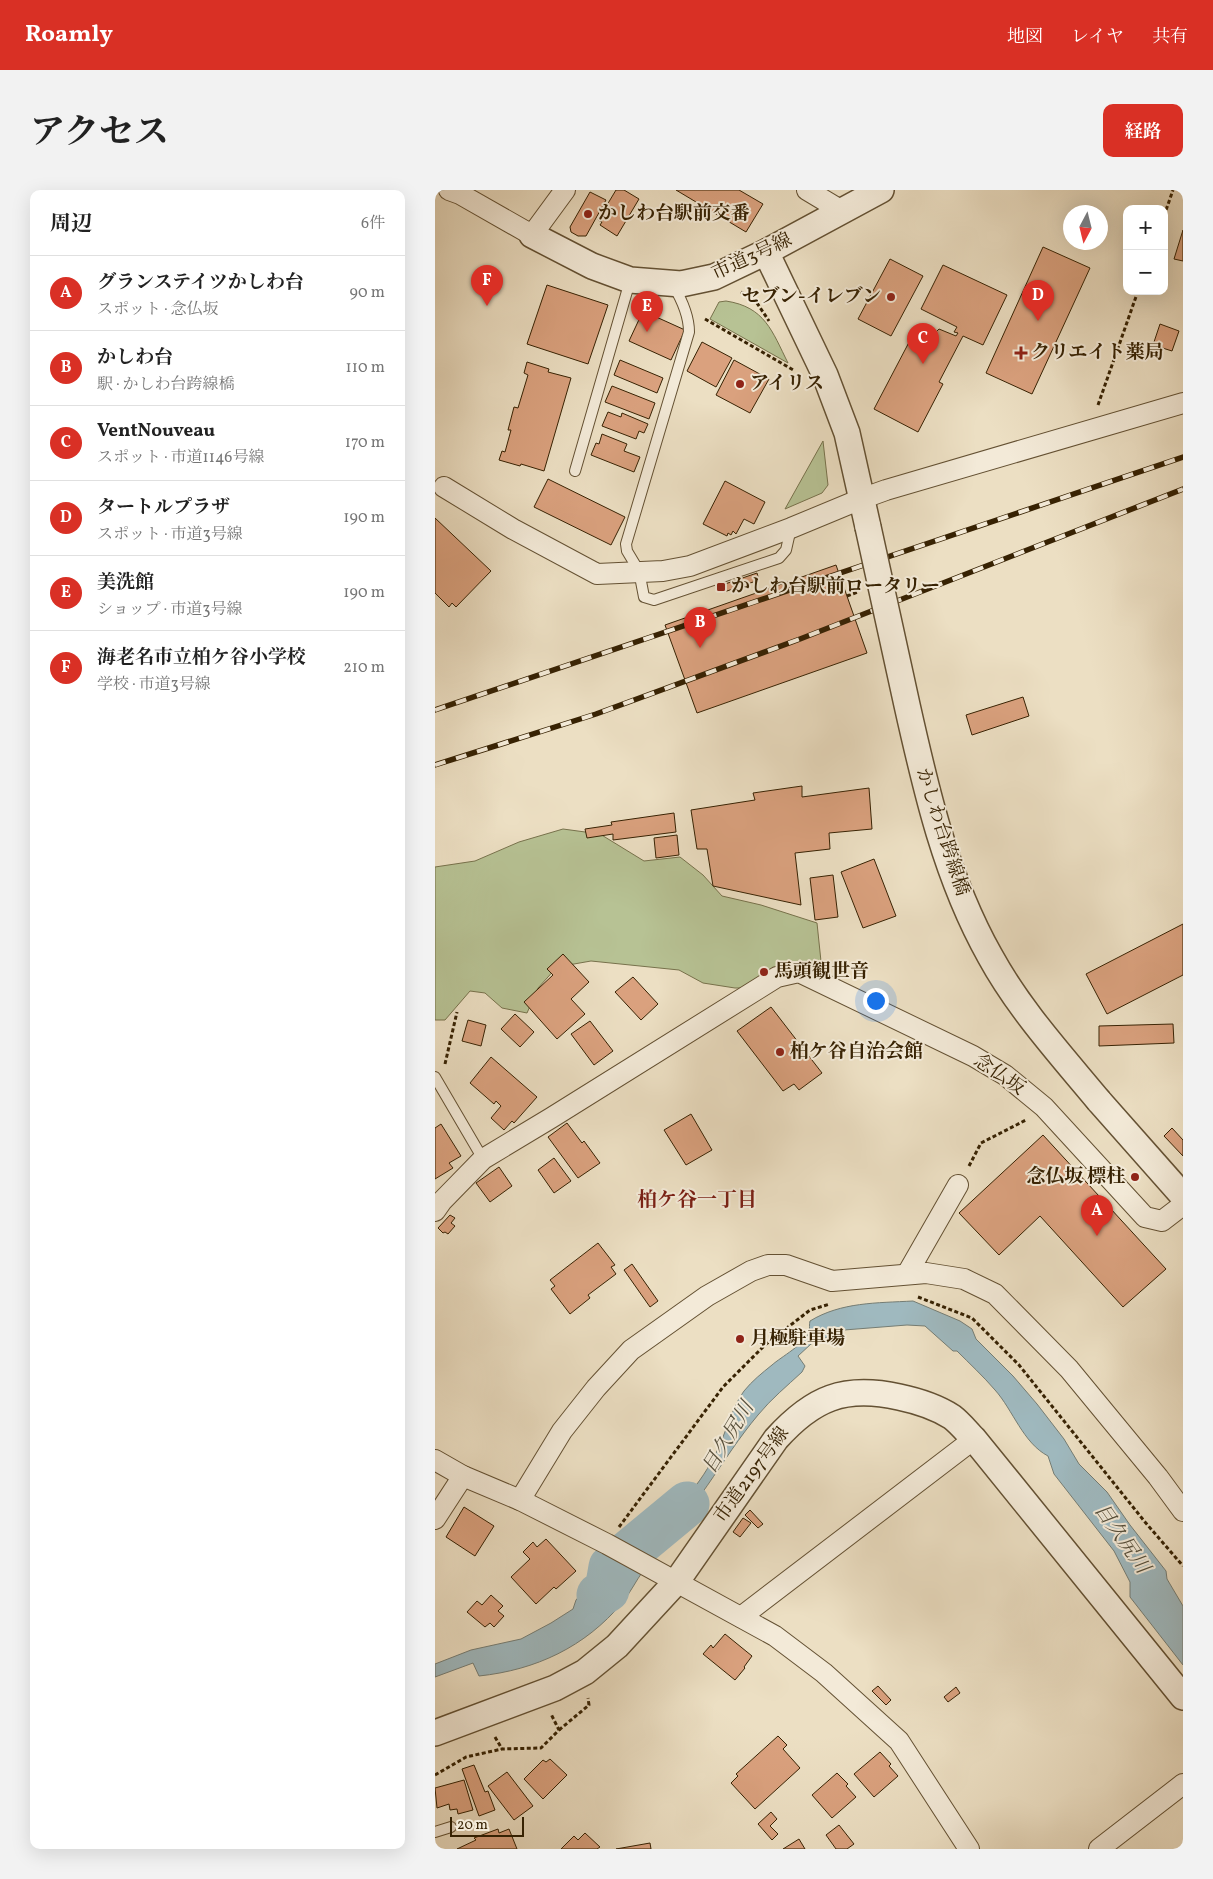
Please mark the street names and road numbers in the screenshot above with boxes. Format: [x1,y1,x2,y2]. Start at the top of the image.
street label: 市道3号線 [708,227,796,287]
street label: かしわ台跨線橋 [909,765,975,899]
street label: 念仏坂 [968,1048,1030,1102]
street label: 市道2197号線 [708,1422,796,1528]

